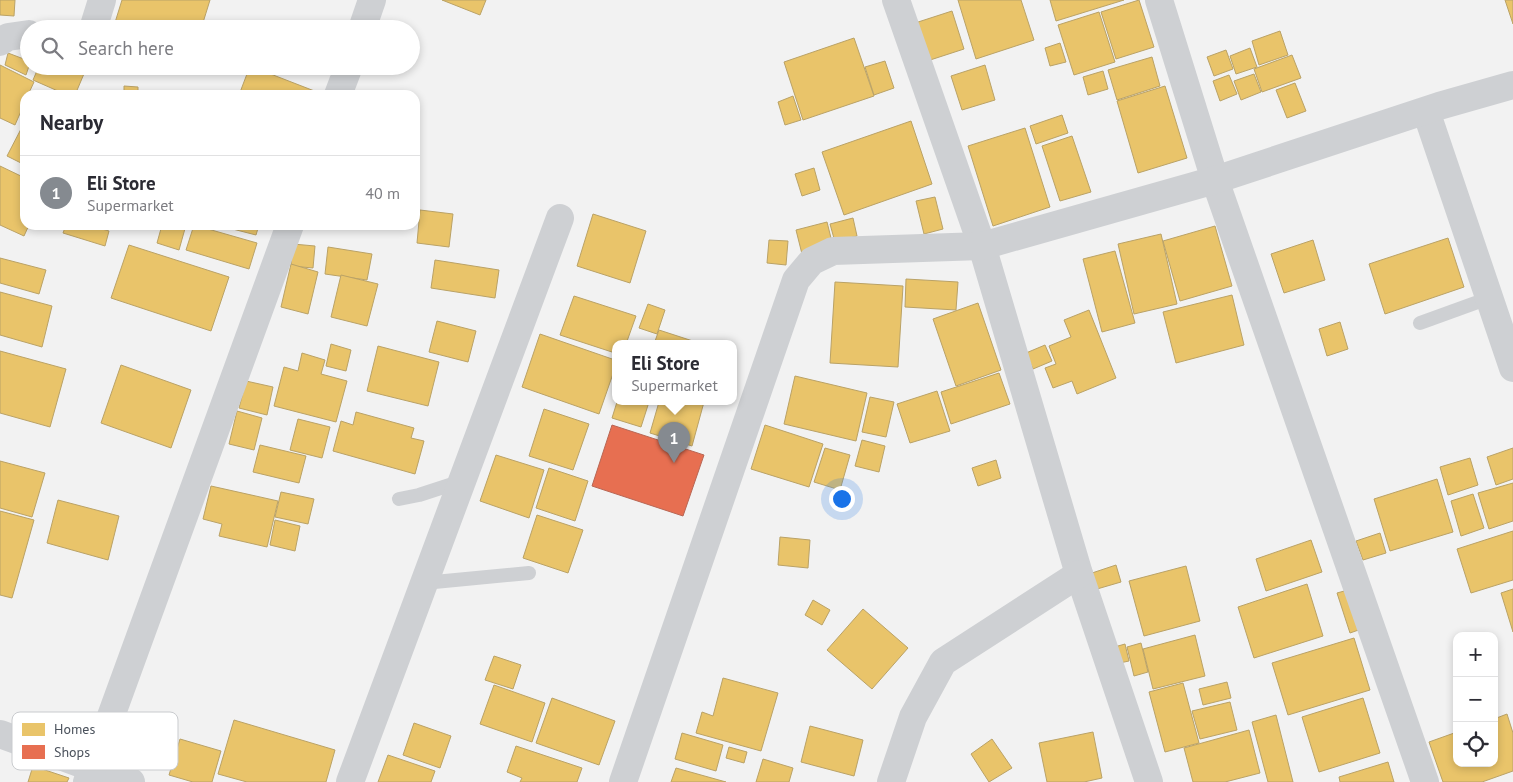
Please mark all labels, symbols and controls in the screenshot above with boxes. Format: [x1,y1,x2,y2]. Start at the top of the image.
search box [20,20,420,75]
icon: search [38,34,66,62]
text: Search here [78,36,174,60]
text: Nearby [40,109,103,136]
text: Eli Store [87,171,156,195]
text: 1 [51,183,61,203]
text: 40 m [365,183,400,203]
text: Supermarket [87,195,174,215]
popup [612,340,737,405]
text: Eli Store [631,351,700,375]
text: Supermarket [631,375,718,395]
pin: 1 [658,422,690,463]
your location [829,486,855,512]
map controls [1453,632,1498,767]
button: + [1453,632,1498,677]
button: − [1453,677,1498,722]
legend [12,712,178,770]
text: Homes [54,720,95,738]
button: locate [1453,722,1498,767]
text: Shops [54,743,90,761]

